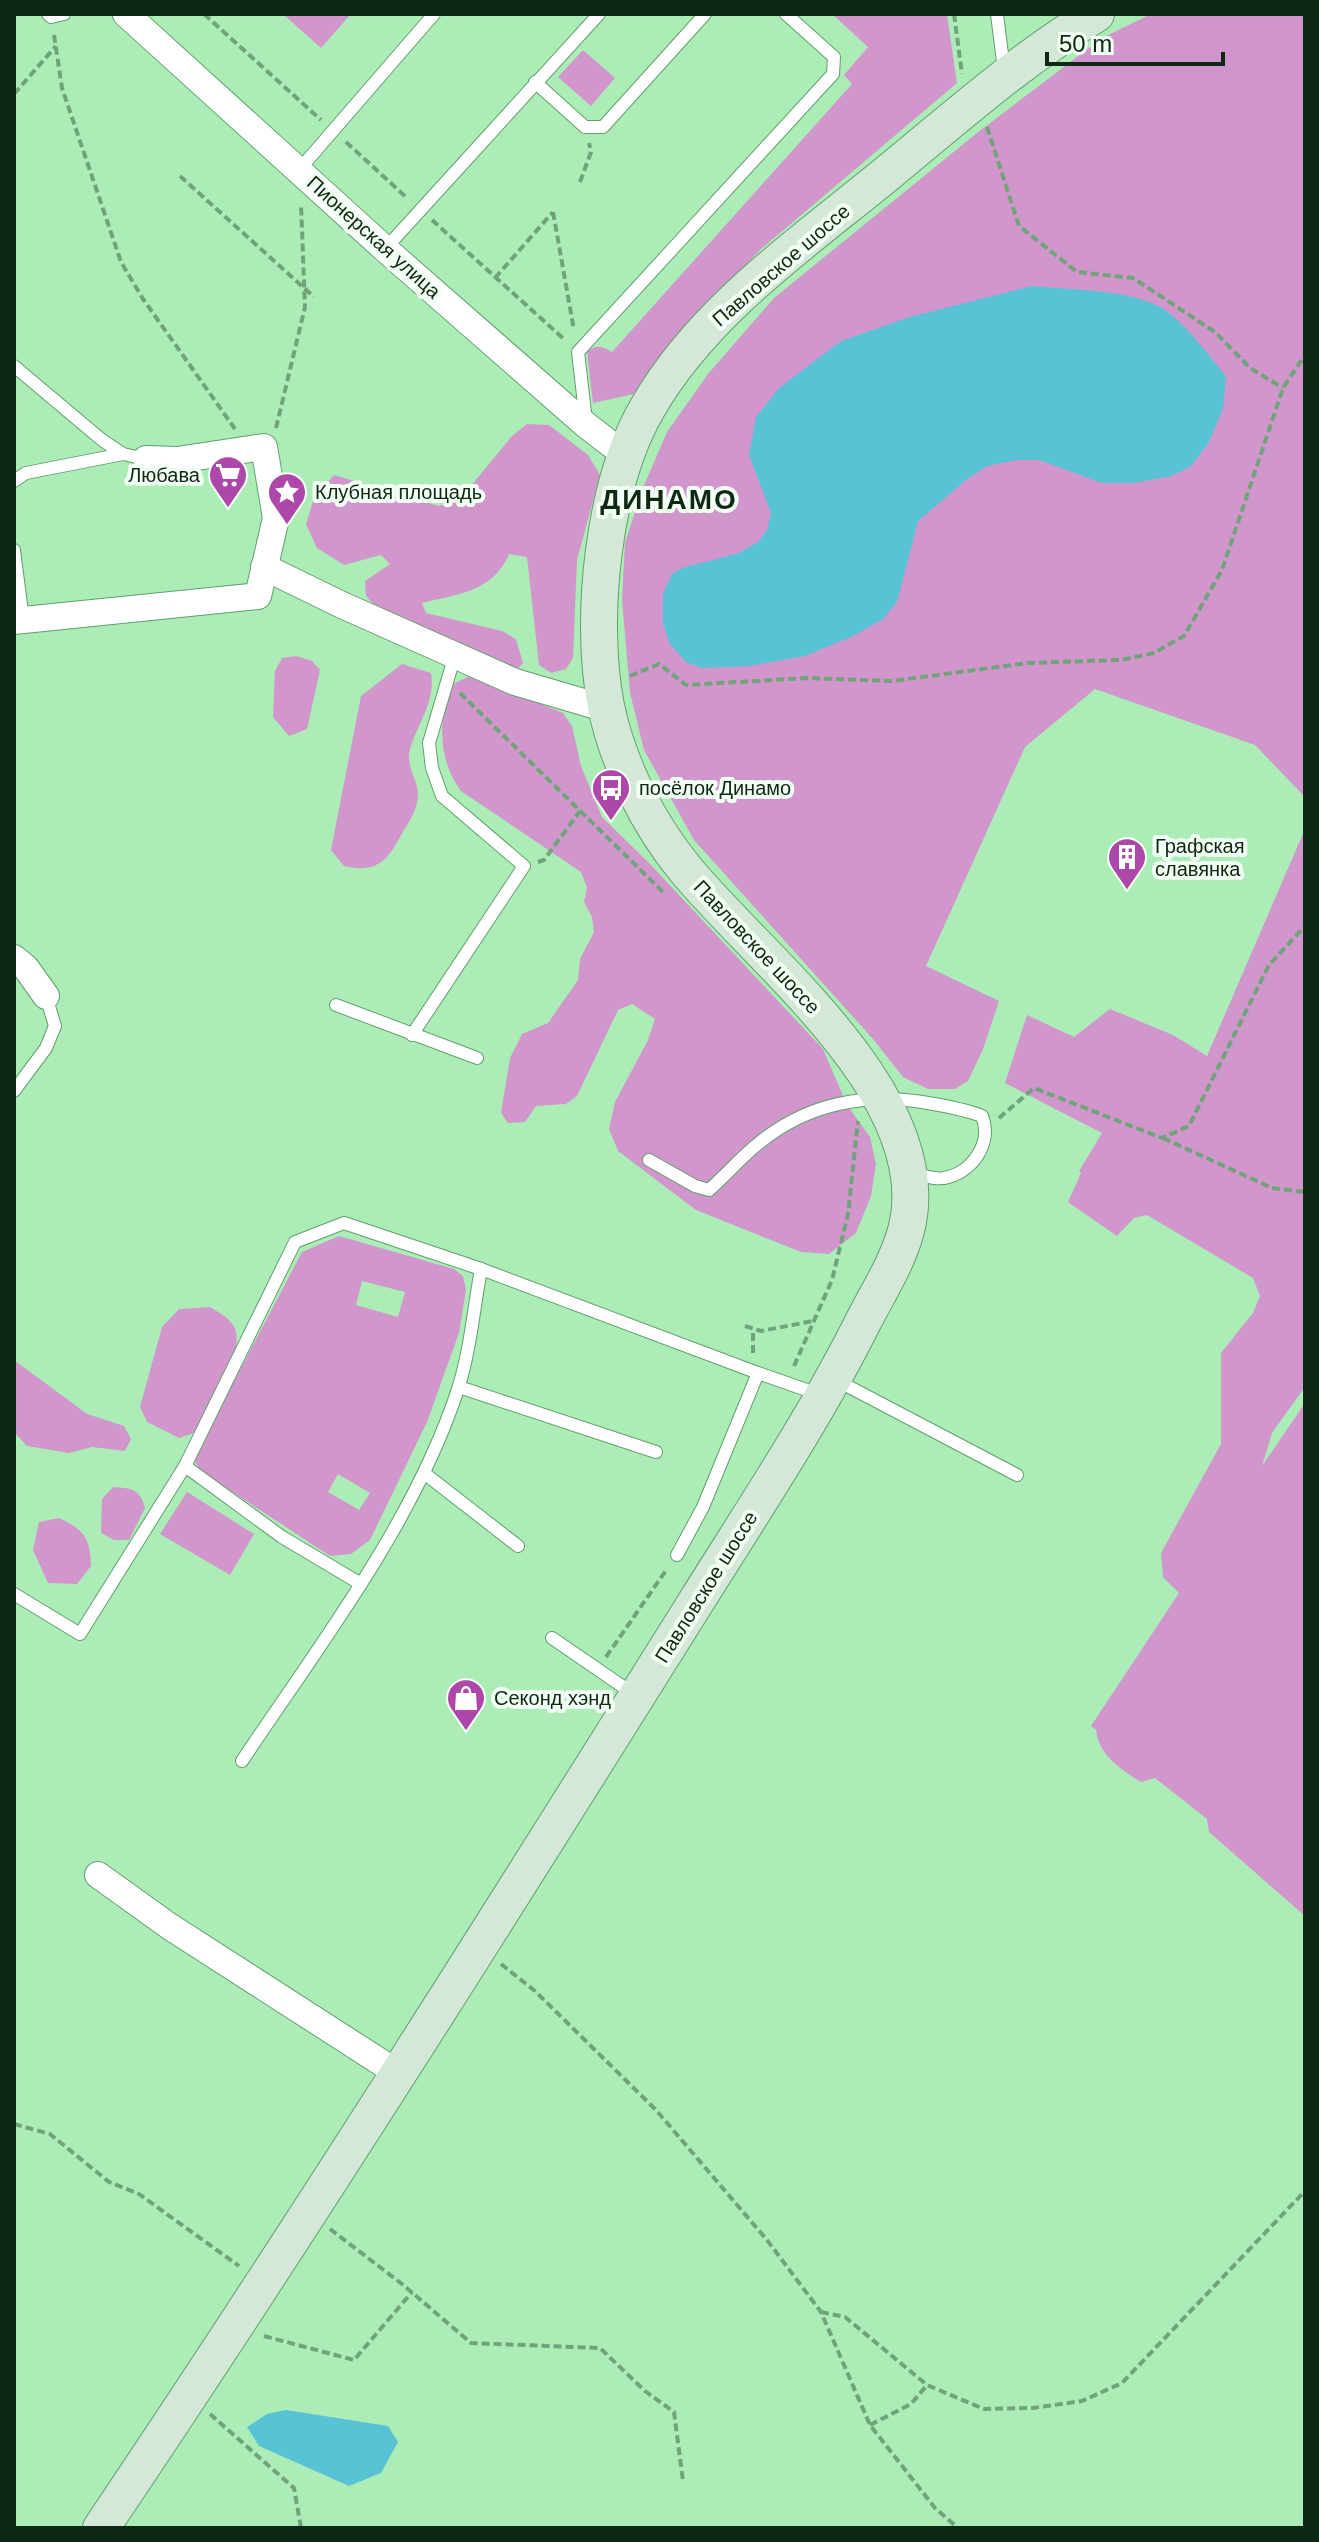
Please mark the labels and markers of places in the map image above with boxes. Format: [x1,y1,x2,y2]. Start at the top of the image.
supermarket icon: Любава [207,454,249,509]
place label: Любава [128,464,201,486]
place icon: Клубная площадь [266,471,308,526]
place label: Клубная площадь [315,481,482,503]
bus stop icon: посёлок Динамо [590,767,632,822]
place label: посёлок Динамо [639,777,791,799]
place label: Графская славянка [1155,835,1245,880]
building icon: Графская славянка [1106,836,1148,891]
shop icon: Секонд хэнд [445,1677,487,1732]
place label: Секонд хэнд [494,1687,611,1709]

